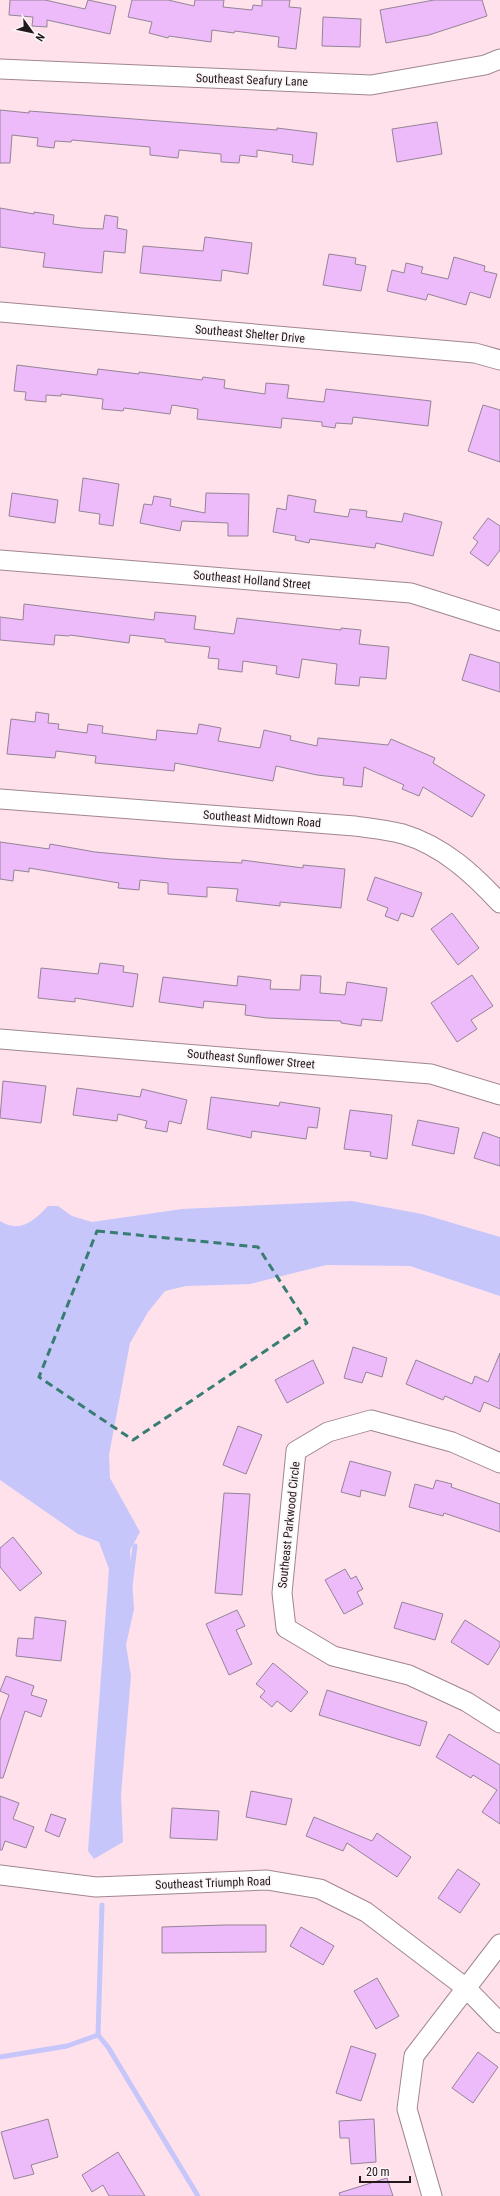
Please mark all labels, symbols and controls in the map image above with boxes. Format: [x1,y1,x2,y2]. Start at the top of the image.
north arrow [12,12,52,52]
text: N [33,31,47,44]
street label: Southeast Seafury Lane [196,71,309,89]
street label: Southeast Shelter Drive [194,322,306,346]
street label: Southeast Holland Street [193,568,312,592]
street label: Southeast Midtown Road [203,808,322,830]
street label: Southeast Sunflower Street [186,1046,316,1072]
street label: Southeast Parkwood Circle [275,1460,303,1589]
street label: Southeast Triumph Road [155,1874,271,1892]
scale bar [360,2158,410,2184]
text: 20 m [366,2165,390,2179]

